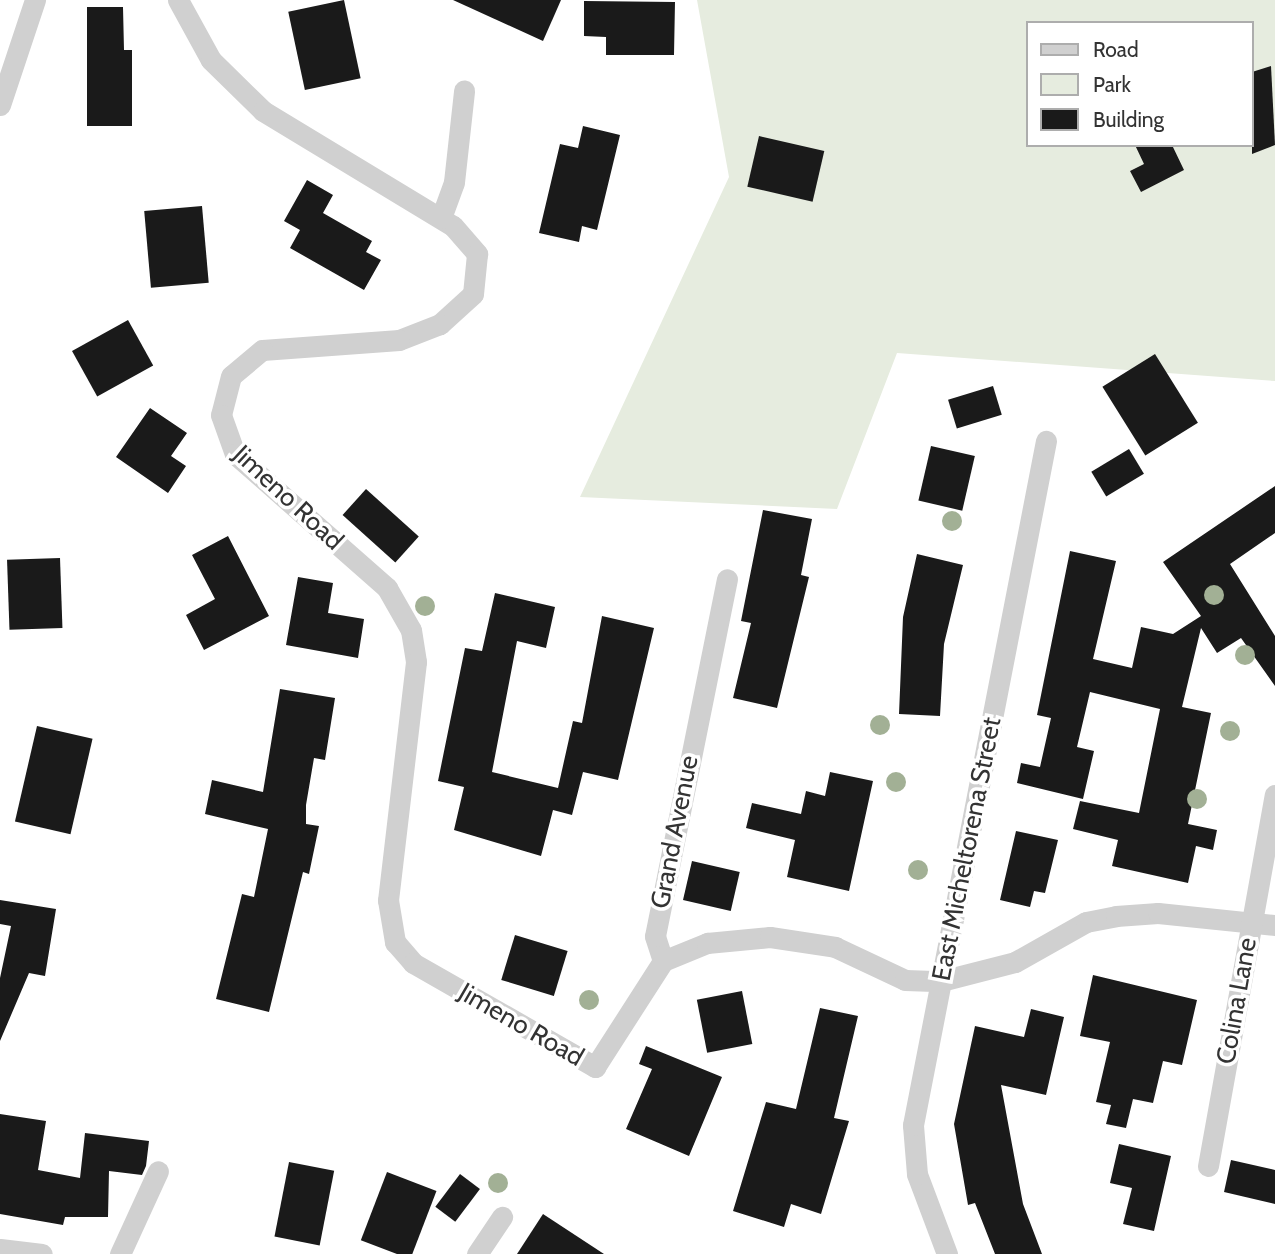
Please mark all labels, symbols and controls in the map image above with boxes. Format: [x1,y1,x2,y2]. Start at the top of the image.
legend [1026,21,1254,147]
text: Road [1093,37,1139,62]
text: Park [1093,72,1131,97]
text: Building [1093,107,1164,132]
street label: Jimeno Road [226,439,350,557]
street label: East Micheltorena Street [926,715,1008,983]
street label: Grand Avenue [645,753,705,911]
street label: Colina Lane [1211,935,1263,1067]
street label: Jimeno Road [453,977,589,1073]

